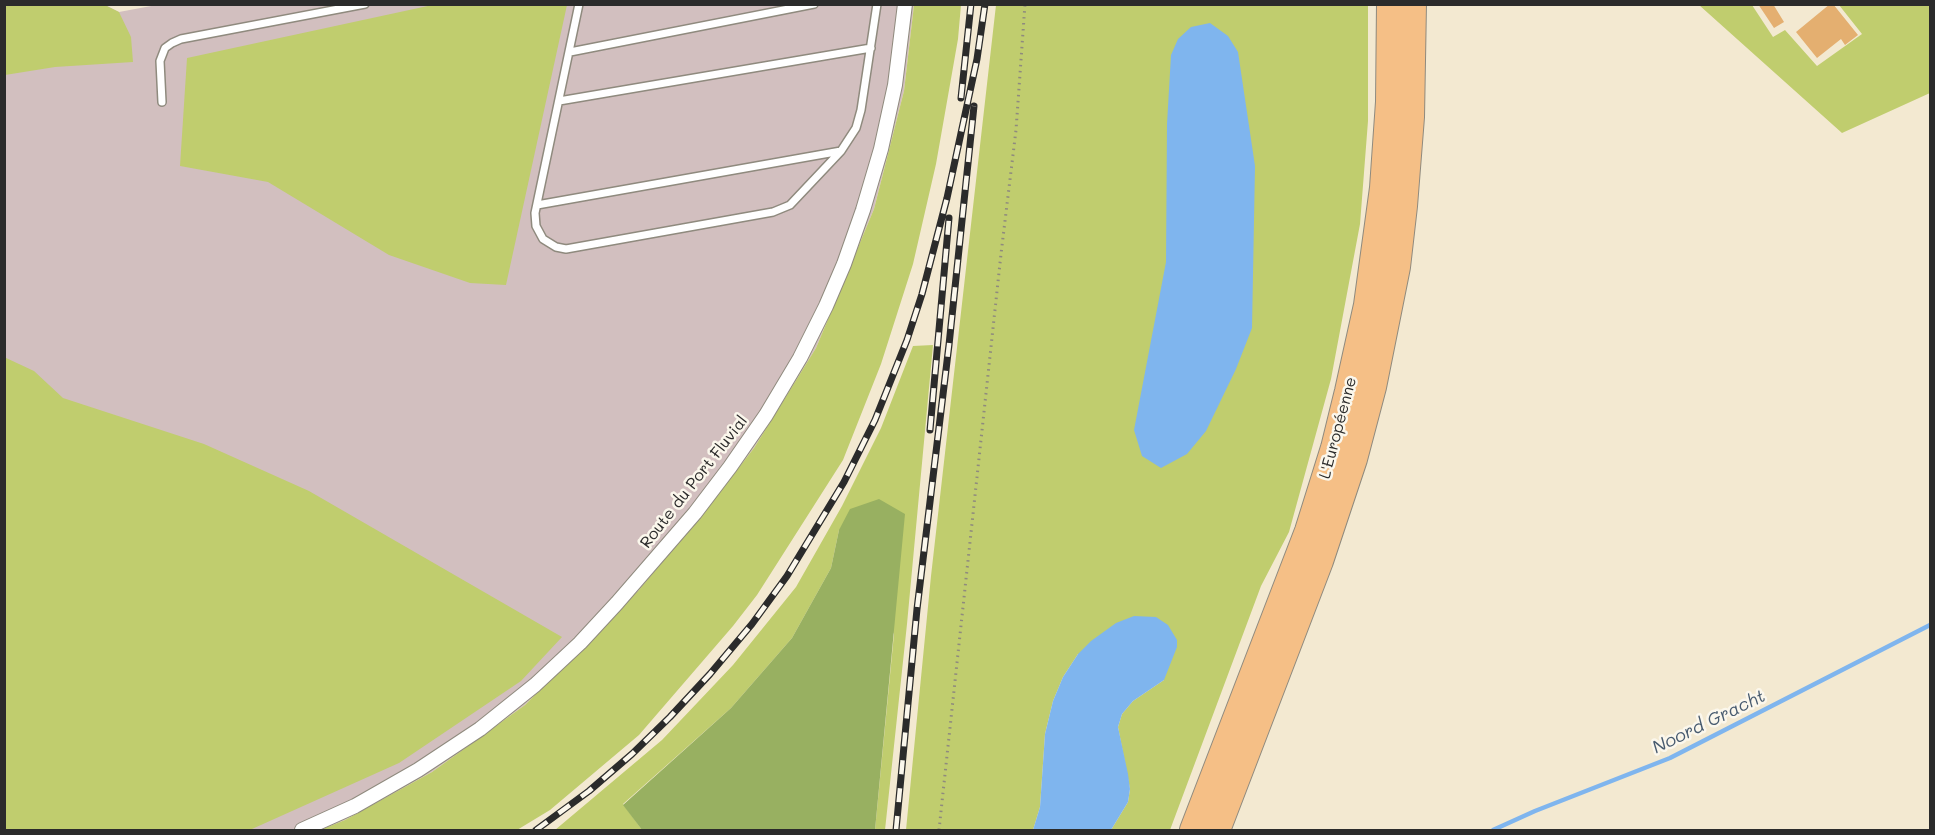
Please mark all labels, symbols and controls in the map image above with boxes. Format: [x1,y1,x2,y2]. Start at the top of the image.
street label: L'Européenne [1315,375,1361,481]
street label: Route du Port Fluvial [636,412,752,552]
water label: Noord Gracht [1649,685,1769,759]

